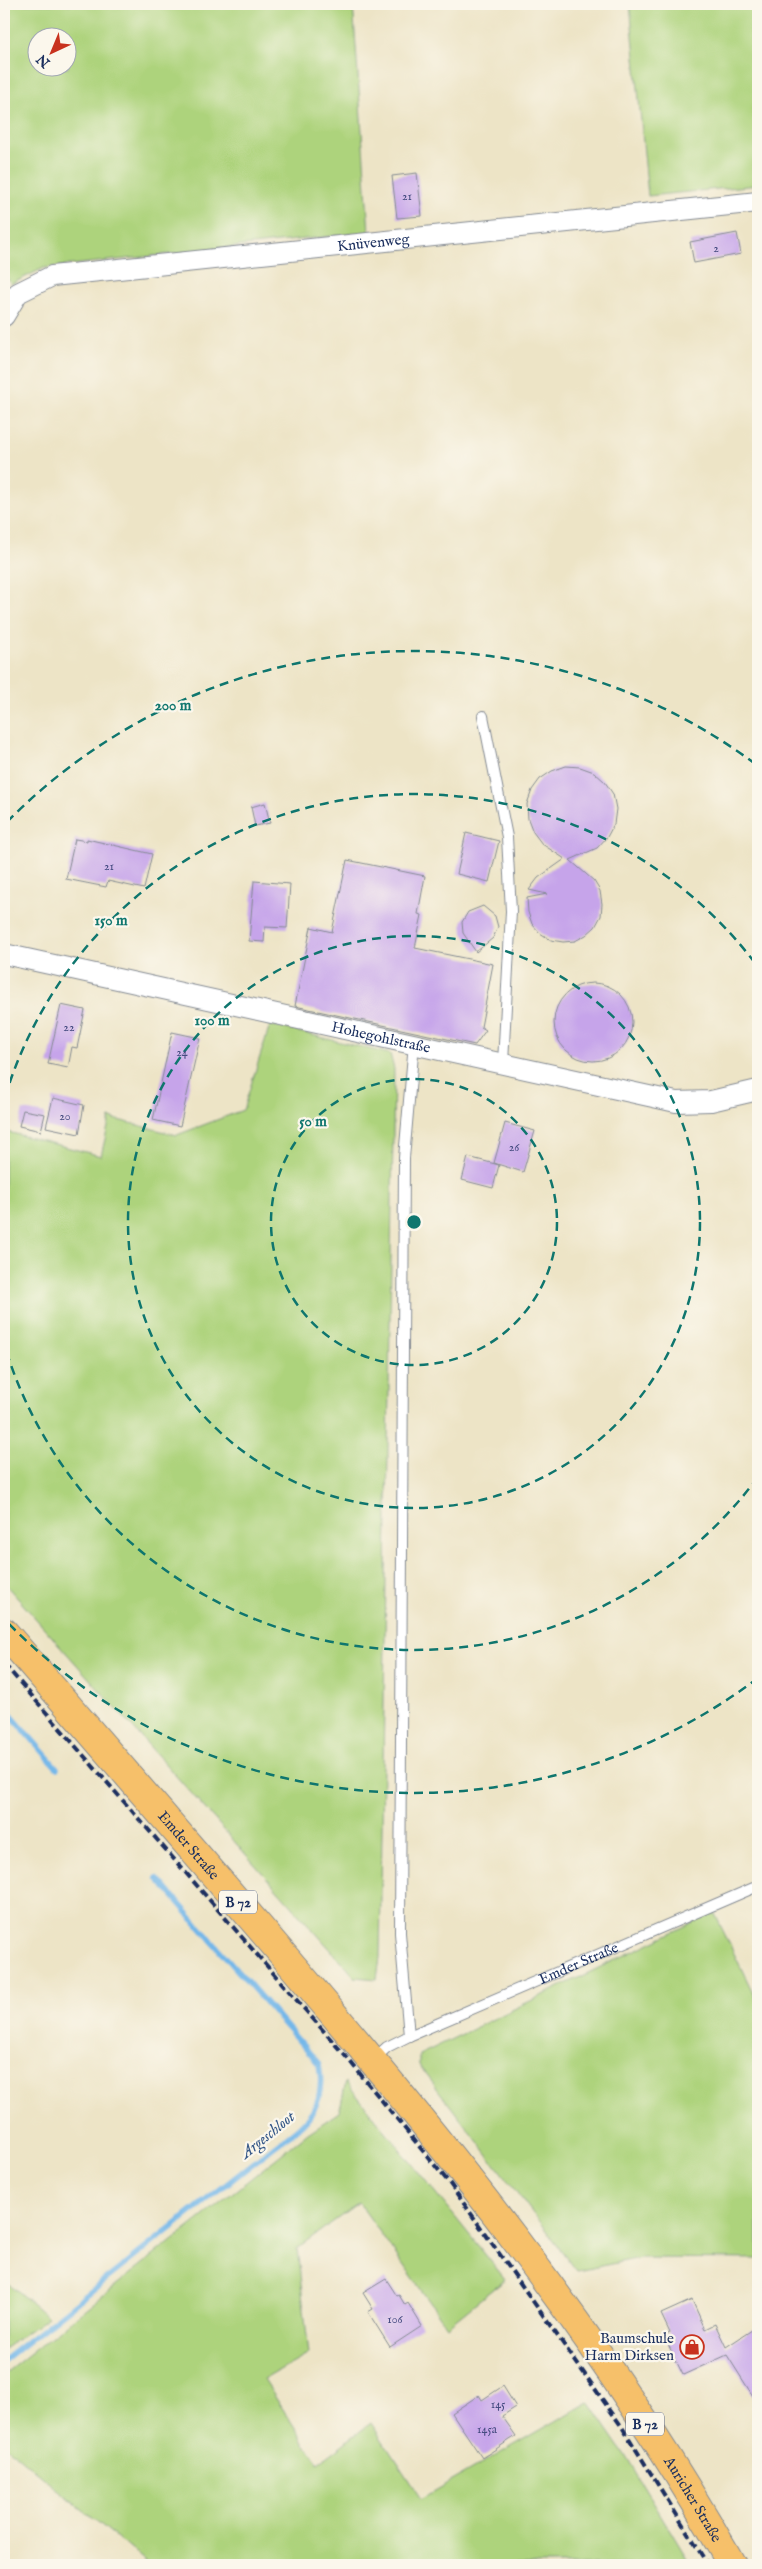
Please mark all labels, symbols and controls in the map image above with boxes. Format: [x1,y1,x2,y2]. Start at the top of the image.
north arrow [28,28,78,78]
text: N [33,50,55,72]
house number: 21 [402,189,412,204]
street label: Knüvenweg [336,229,411,256]
house number: 2 [713,241,719,256]
text: 200 m [155,696,192,715]
house number: 21 [104,859,114,874]
text: 150 m [94,911,128,930]
text: 100 m [194,1011,230,1030]
street label: Hohegohlstraße [330,1017,432,1058]
house number: 22 [63,1020,75,1035]
house number: 24 [176,1045,188,1060]
house number: 20 [59,1109,71,1124]
text: 50 m [299,1112,327,1131]
house number: 26 [509,1140,520,1155]
centre of rings [405,1213,423,1231]
street label: Emder Straße [153,1807,223,1884]
road number: B 72 [219,1890,257,1914]
street label: Emder Straße [536,1938,621,1989]
water label: Argeschloot [235,2107,300,2165]
house number: 106 [387,2312,404,2327]
place label: Baumschule Harm Dirksen [585,2329,674,2365]
shop icon: Baumschule Harm Dirksen [679,2334,705,2360]
house number: 145 [491,2397,506,2412]
road number: B 72 [626,2412,664,2436]
house number: 145a [477,2422,498,2437]
street label: Auricher Straße [659,2452,726,2546]

